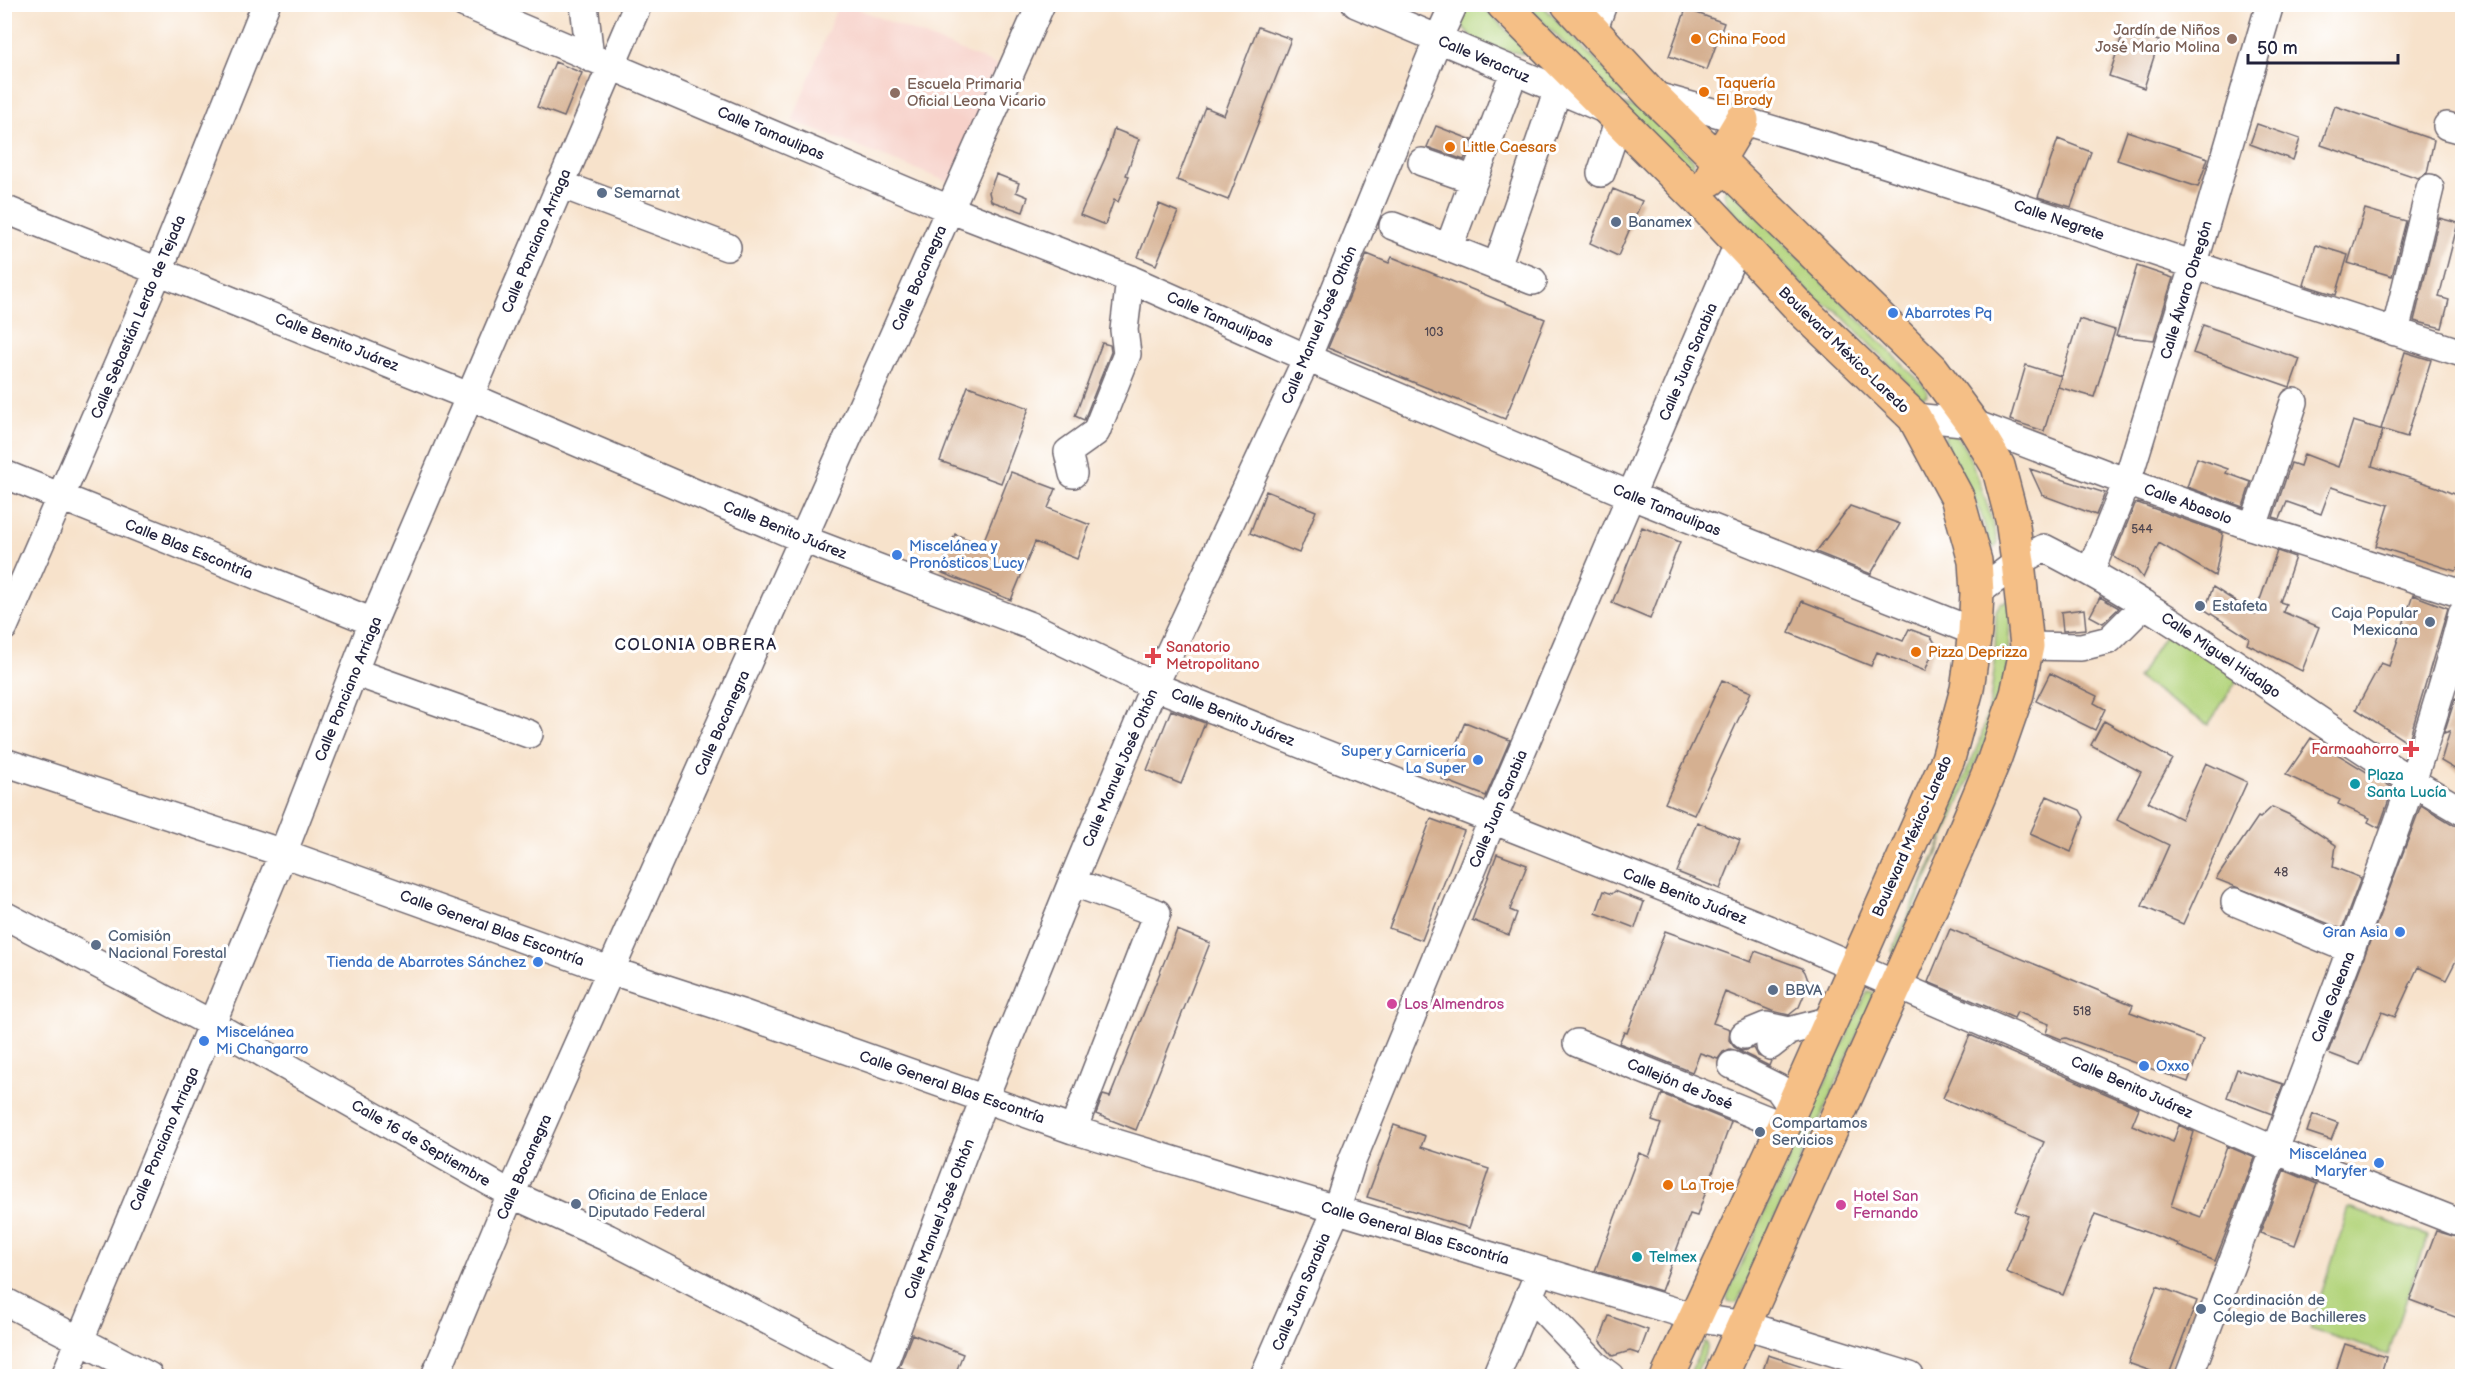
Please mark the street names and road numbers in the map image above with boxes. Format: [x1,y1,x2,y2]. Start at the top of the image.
street label: Calle Veracruz [1435,32,1533,88]
street label: Calle Tamaulipas [714,102,828,165]
street label: Calle Ponciano Arriaga [497,166,575,316]
street label: Calle Negrete [2011,196,2107,245]
street label: Calle Sebastián Lerdo de Tejada [87,212,190,422]
street label: Calle Álvaro Obregón [2156,218,2217,362]
street label: Calle Bocanegra [888,222,951,334]
street label: Calle Manuel José Othón [1277,243,1361,407]
street label: Boulevard México-Laredo [1774,283,1913,418]
street label: Calle Tamaulipas [1163,287,1277,352]
street label: Calle Juan Sarabia [1655,300,1722,424]
street label: Calle Benito Juárez [272,309,402,376]
street label: Calle Tamaulipas [1610,480,1724,541]
street label: Calle Abasolo [2141,480,2235,529]
street label: Calle Benito Juárez [720,497,850,564]
street label: Calle Blas Escontría [122,515,256,584]
street label: Calle Miguel Hidalgo [2157,608,2284,703]
street label: Calle Ponciano Arriaga [311,614,386,764]
street label: Calle Bocanegra [691,667,754,779]
street label: Calle Benito Juárez [1168,684,1298,751]
street label: Calle Manuel José Othón [1078,686,1162,850]
street label: Calle Juan Sarabia [1465,747,1532,871]
street label: Boulevard México-Laredo [1868,753,1957,920]
street label: Calle Benito Juárez [1620,864,1750,929]
street label: Calle General Blas Escontría [397,886,587,971]
street label: Calle Galeana [2307,949,2360,1045]
street label: Calle General Blas Escontría [857,1047,1047,1128]
street label: Calle Benito Juárez [2068,1052,2197,1123]
street label: Callejón de José [1624,1055,1736,1114]
street label: Calle Ponciano Arriaga [125,1064,203,1214]
street label: Calle 16 de Septiembre [348,1096,494,1191]
street label: Calle Bocanegra [493,1111,556,1223]
street label: Calle Manuel José Othón [900,1136,979,1302]
street label: Calle General Blas Escontría [1319,1197,1511,1269]
street label: Calle Juan Sarabia [1268,1230,1335,1354]

